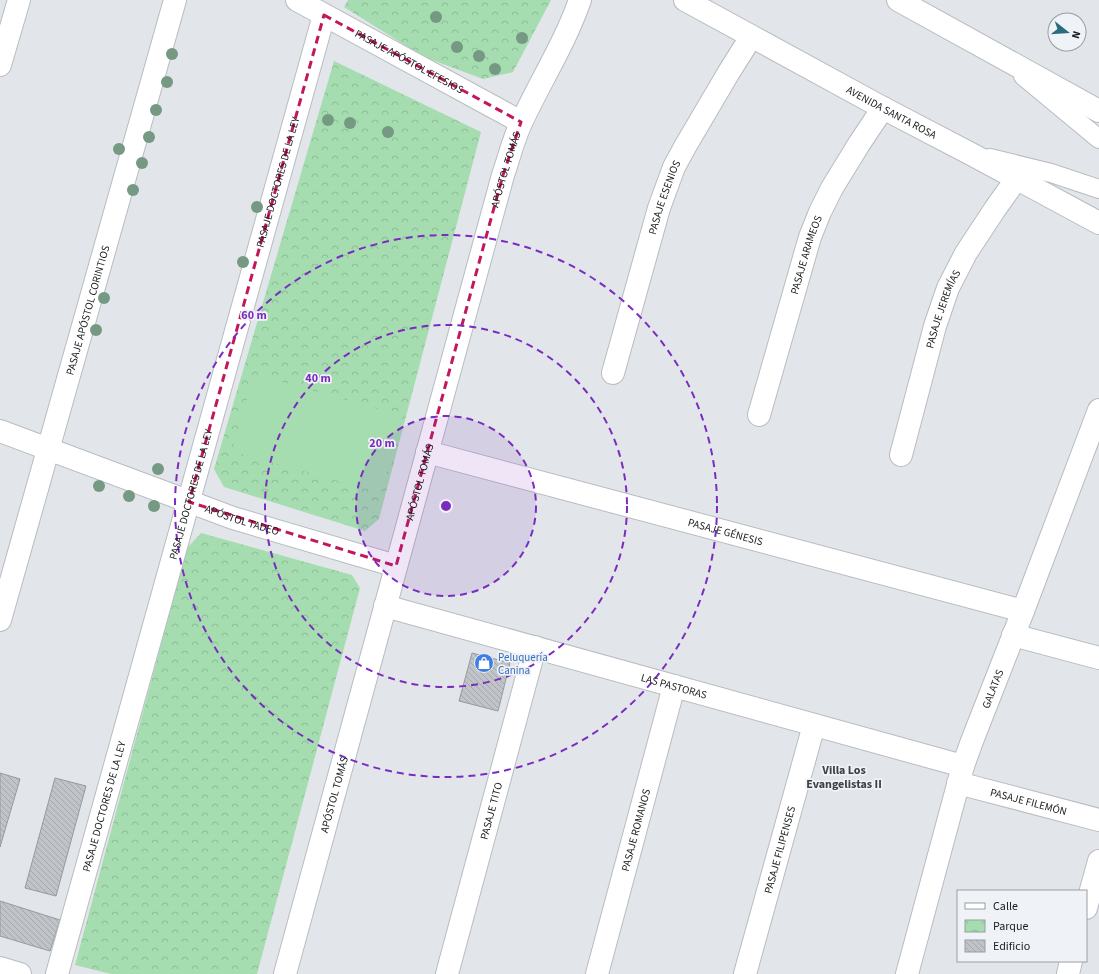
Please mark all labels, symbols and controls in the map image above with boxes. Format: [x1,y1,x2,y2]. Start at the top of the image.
north arrow [1047,12,1087,52]
street label: PASAJE APÓSTOL EFESIOS [352,26,466,97]
text: N [1068,29,1084,40]
street label: AVENIDA SANTA ROSA [844,82,939,142]
street label: PASAJE DOCTORES DE LA LEY [252,114,303,249]
street label: APÓSTOL TOMÁS [487,129,524,209]
street label: PASAJE ESENIOS [645,157,684,236]
street label: PASAJE ARAMEOS [786,213,826,296]
street label: PASAJE APÓSTOL CORINTIOS [62,243,113,377]
street label: PASAJE JEREMÍAS [922,267,964,350]
text: 60 m [241,307,267,324]
text: 40 m [305,370,331,387]
street label: PASAJE DOCTORES DE LA LEY [165,427,216,561]
text: 20 m [369,435,395,452]
street label: APÓSTOL TOMÁS [402,442,437,522]
centre of rings [439,499,453,513]
street label: APÓSTOL TADEO [203,501,281,539]
street label: PASAJE GÉNESIS [686,514,765,549]
place label: Peluquería Canina [498,650,548,678]
shop icon: Peluquería Canina [473,652,495,674]
street label: GALATAS [978,667,1007,711]
street label: LAS PASTORAS [639,670,709,702]
street label: PASAJE DOCTORES DE LA LEY [78,739,129,873]
street label: APÓSTOL TOMÁS [316,755,352,834]
district label: Villa Los Evangelistas II [806,762,882,793]
street label: PASAJE TITO [476,781,506,841]
street label: PASAJE FILEMÓN [989,784,1069,819]
street label: PASAJE ROMANOS [617,787,654,873]
street label: PASAJE FILIPENSES [760,804,799,895]
legend [957,890,1087,962]
text: Calle [993,898,1018,915]
text: Parque [993,918,1029,935]
text: Edificio [993,938,1030,955]

